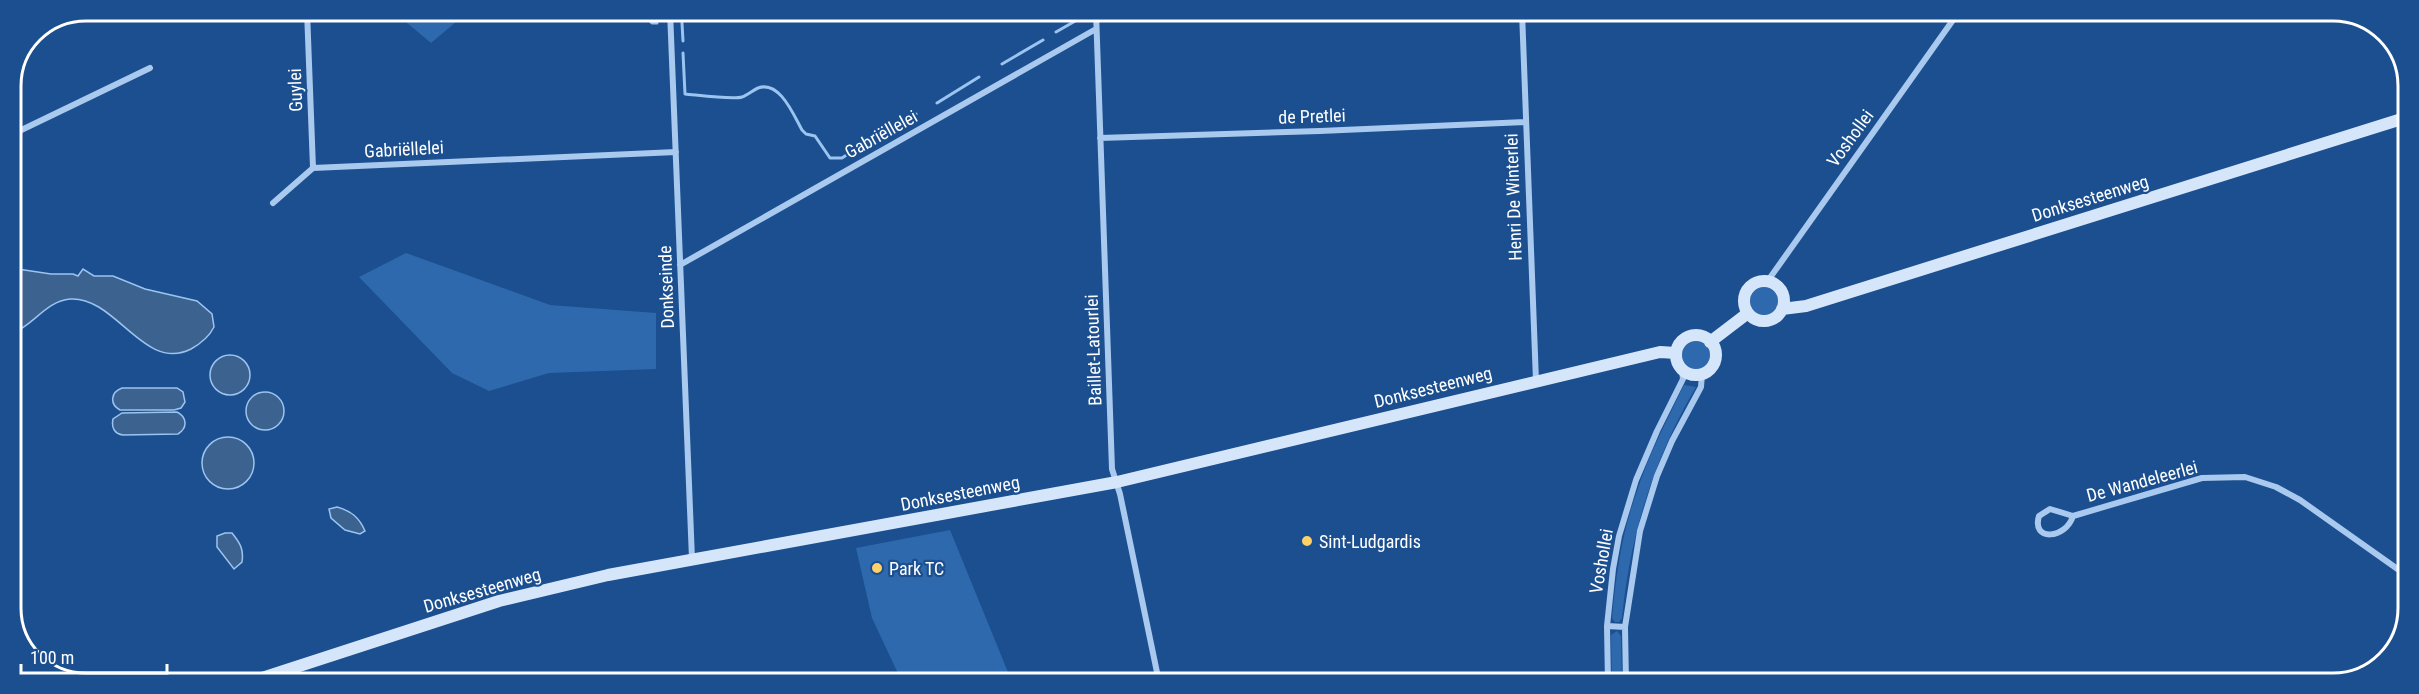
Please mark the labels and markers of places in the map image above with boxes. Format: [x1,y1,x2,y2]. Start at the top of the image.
place label: Sint-Ludgardis [1319,531,1421,552]
marker: Sint-Ludgardis [1300,534,1314,548]
place label: Park TC [889,558,944,579]
marker: Park TC [870,561,884,575]

